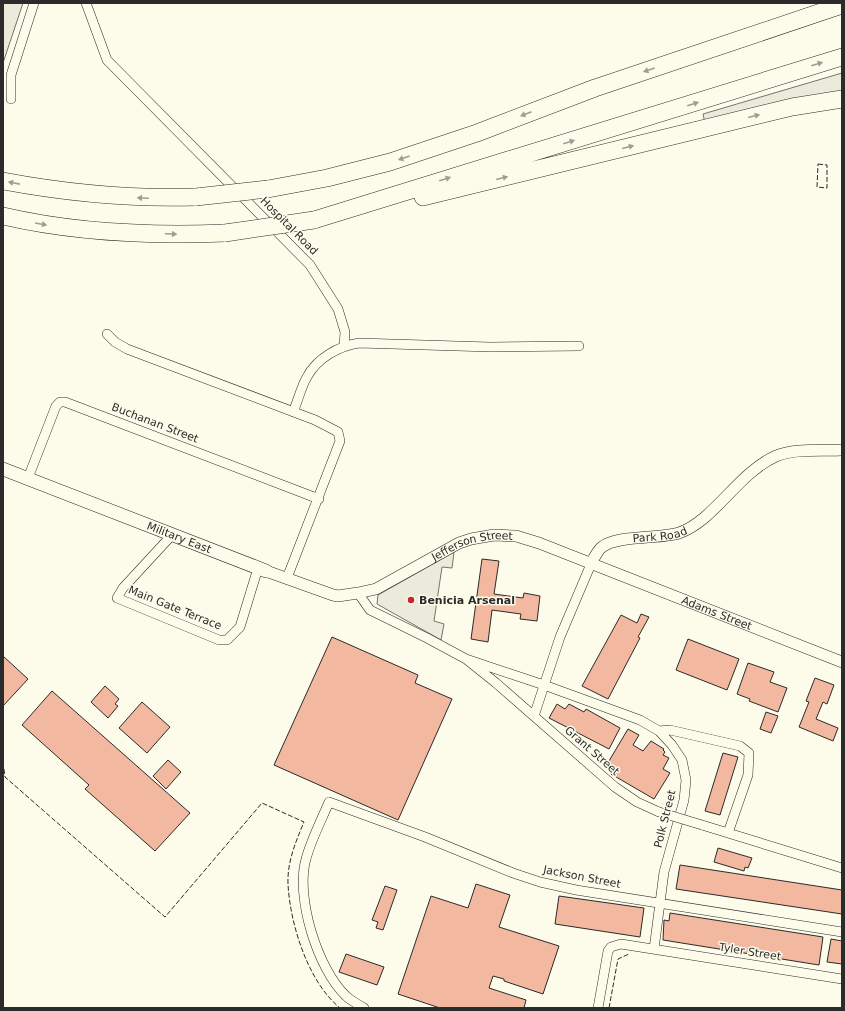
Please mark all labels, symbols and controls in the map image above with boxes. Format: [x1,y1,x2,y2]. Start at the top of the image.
one-way arrow [811,61,823,67]
one-way arrow [642,67,654,73]
one-way arrow [688,101,700,107]
one-way arrow [520,111,532,117]
one-way arrow [748,113,761,119]
one-way arrow [563,139,575,145]
one-way arrow [622,144,634,150]
one-way arrow [398,155,410,161]
one-way arrow [496,175,508,181]
one-way arrow [439,176,451,182]
one-way arrow [8,179,20,185]
one-way arrow [137,194,149,201]
street label: Hospital Road [258,195,320,257]
one-way arrow [35,221,47,227]
one-way arrow [165,231,177,238]
street label: Buchanan Street [110,400,201,446]
street label: Military East [145,519,214,556]
street label: Park Road [632,524,689,545]
street label: Jefferson Street [428,528,514,564]
street label: Main Gate Terrace [126,583,224,633]
street label: Adams Street [680,593,755,633]
place label: Benicia Arsenal [419,594,515,607]
marker: Benicia Arsenal [406,595,416,605]
street label: Grant Street [562,724,622,779]
street label: Polk Street [652,788,679,849]
street label: Jackson Street [541,863,623,891]
street label: Tyler Street [717,941,783,963]

